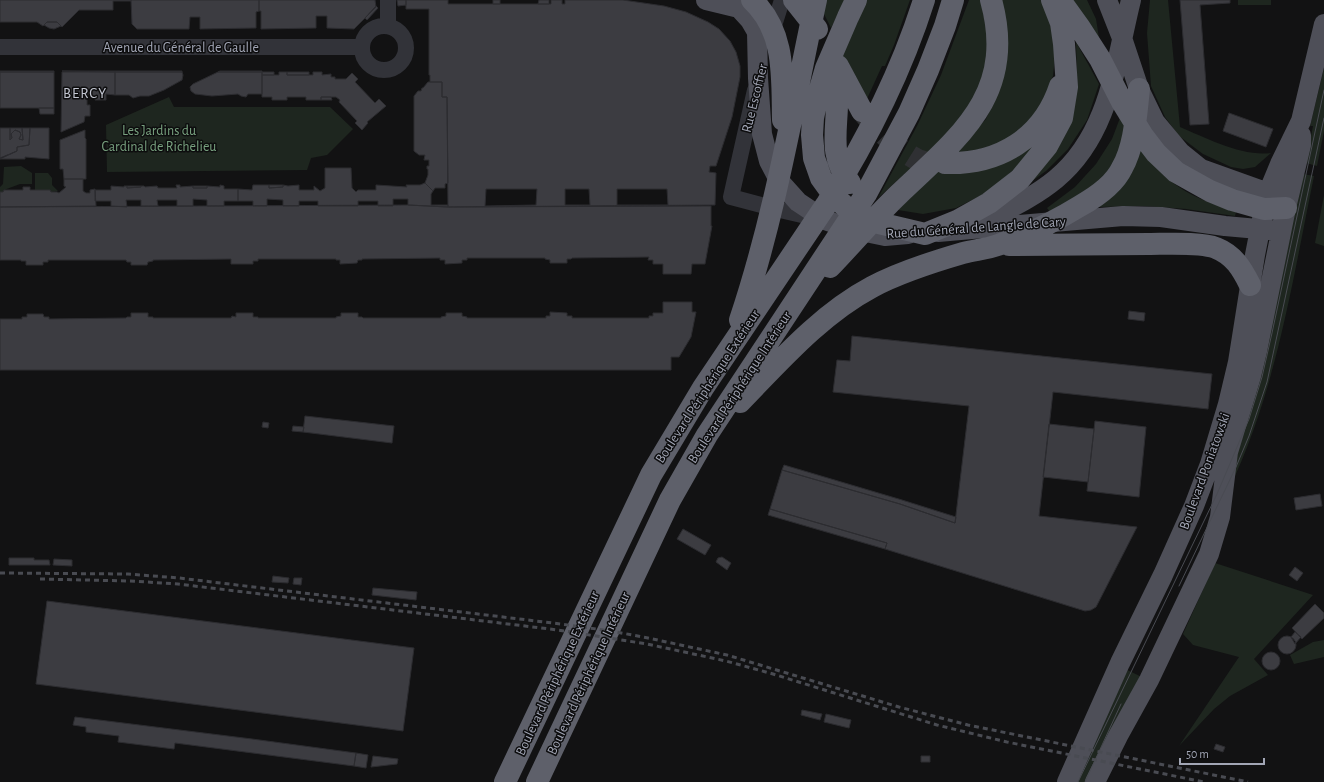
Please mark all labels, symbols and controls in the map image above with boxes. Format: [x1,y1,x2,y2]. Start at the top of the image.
street label: Avenue du Général de Gaulle [103,41,259,55]
street label: Rue Escoffier [740,62,770,134]
district label: BERCY [63,86,107,101]
park label: Les Jardins du Cardinal de Richelieu [102,124,216,154]
street label: Rue du Général de Langle de Cary [886,215,1066,241]
street label: Boulevard Périphérique Extérieur [653,307,763,466]
street label: Boulevard Périphérique Intérieur [686,309,794,466]
street label: Boulevard Poniatowski [1177,411,1233,532]
street label: Boulevard Périphérique Extérieur [514,589,602,758]
street label: Boulevard Périphérique Intérieur [545,590,633,757]
scale bar [1180,740,1264,766]
text: 50 m [1186,748,1209,760]

